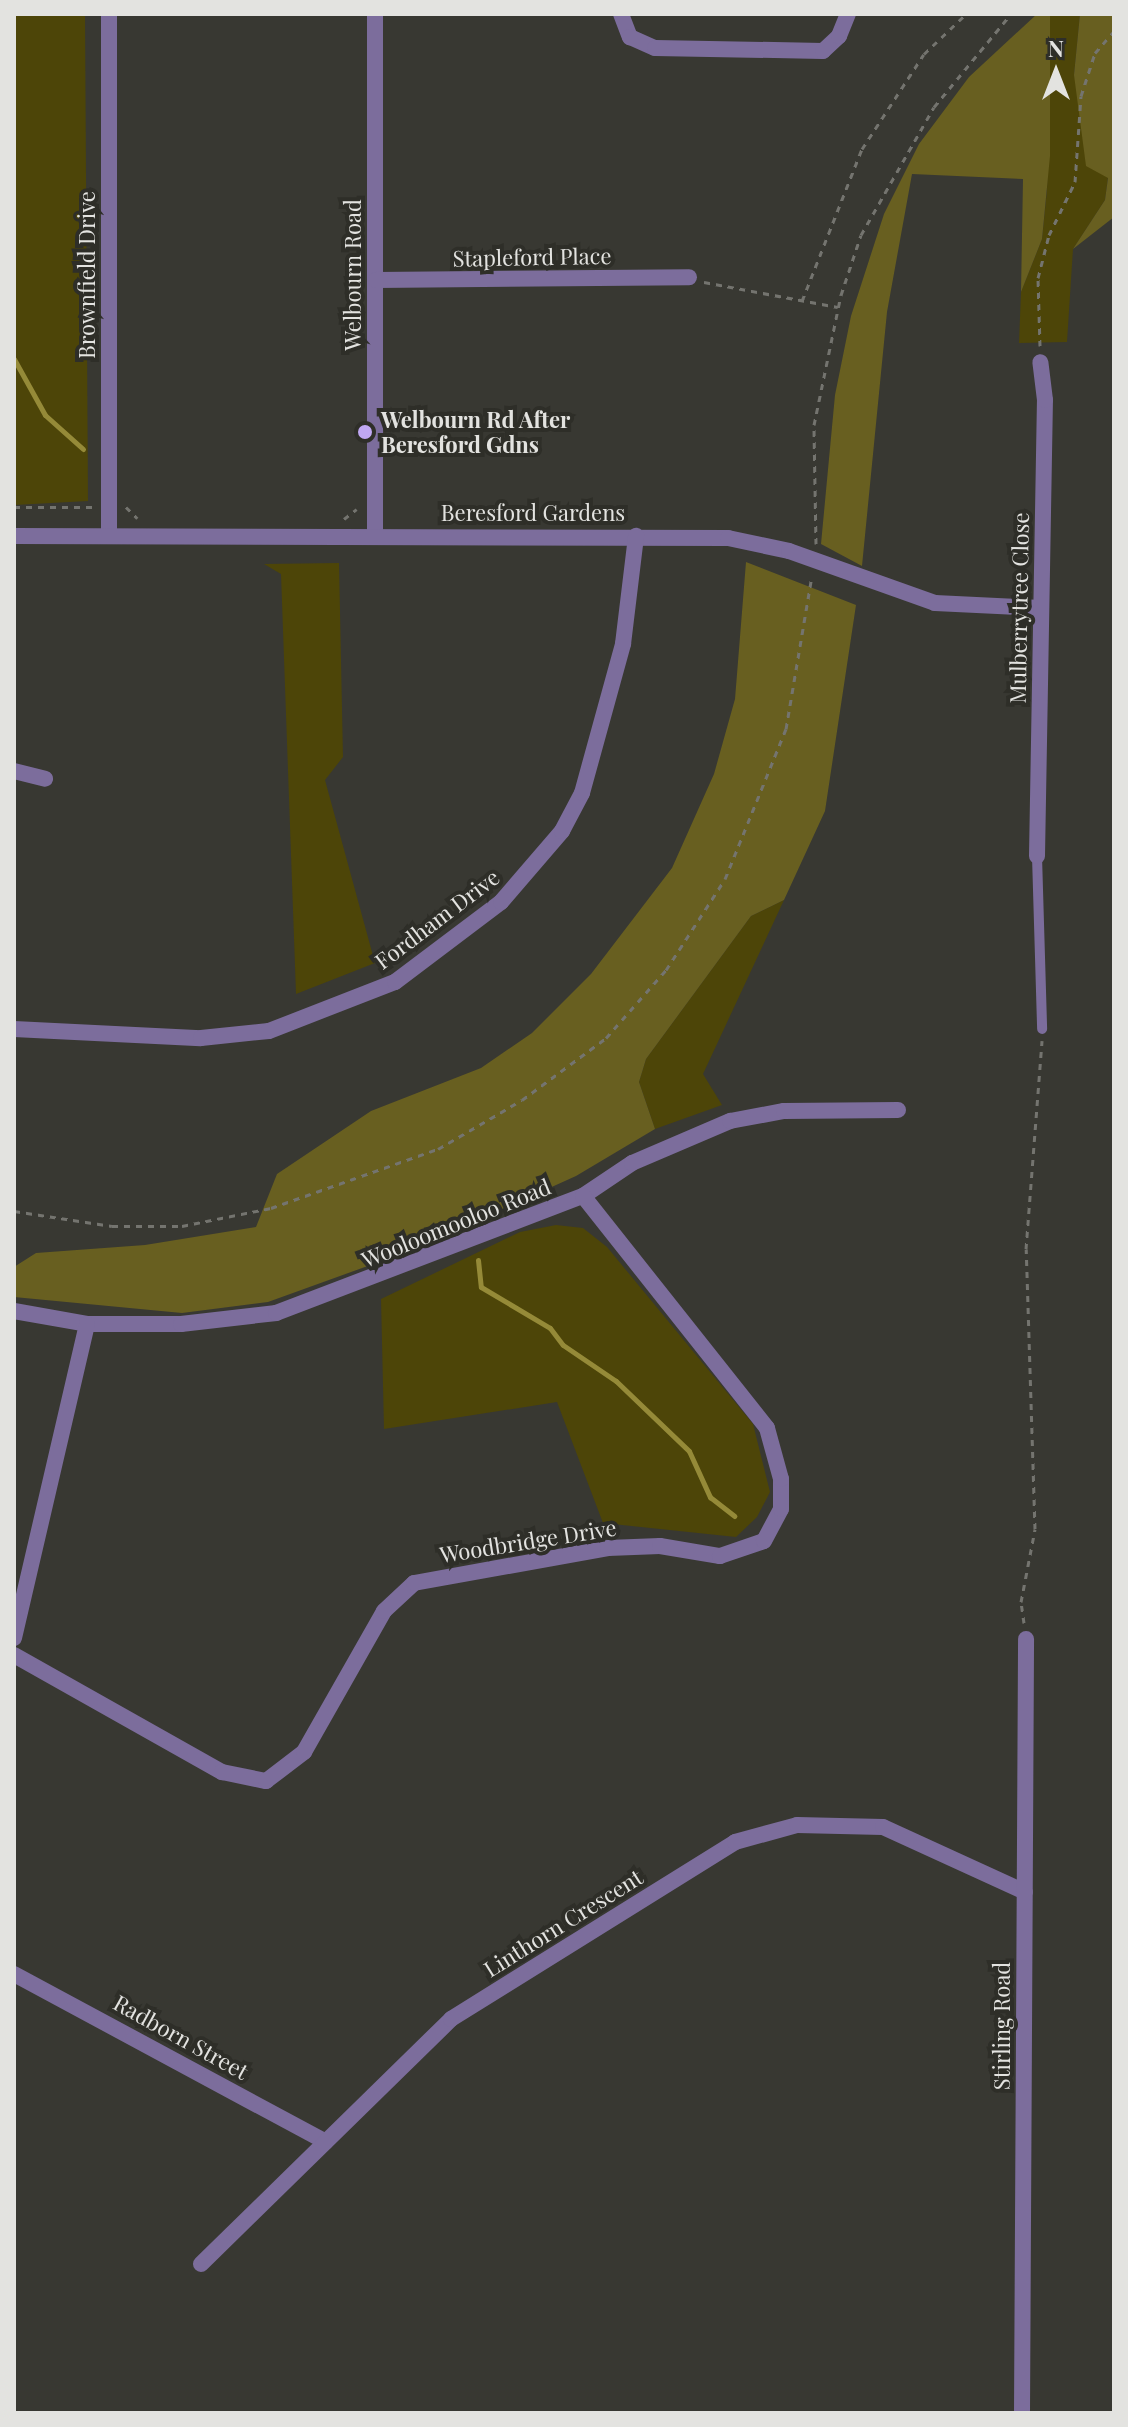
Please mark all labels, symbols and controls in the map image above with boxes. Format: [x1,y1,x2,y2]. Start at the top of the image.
north arrow [1016,32,1096,112]
text: N [1048,33,1064,63]
street label: Brownfield Drive [74,191,100,359]
street label: Welbourn Road [340,199,366,351]
street label: Stapleford Place [452,242,612,272]
place label: Welbourn Rd After Beresford Gdns [381,406,571,458]
marker: Welbourn Rd After Beresford Gdns [356,423,374,441]
street label: Beresford Gardens [441,500,625,526]
street label: Mulberrytree Close [1004,512,1034,704]
street label: Fordham Drive [370,864,504,974]
street label: Wooloomooloo Road [358,1173,554,1273]
street label: Woodbridge Drive [438,1514,618,1568]
street label: Linthorn Crescent [479,1864,647,1982]
street label: Stirling Road [989,1962,1015,2090]
street label: Radborn Street [109,1989,253,2085]

